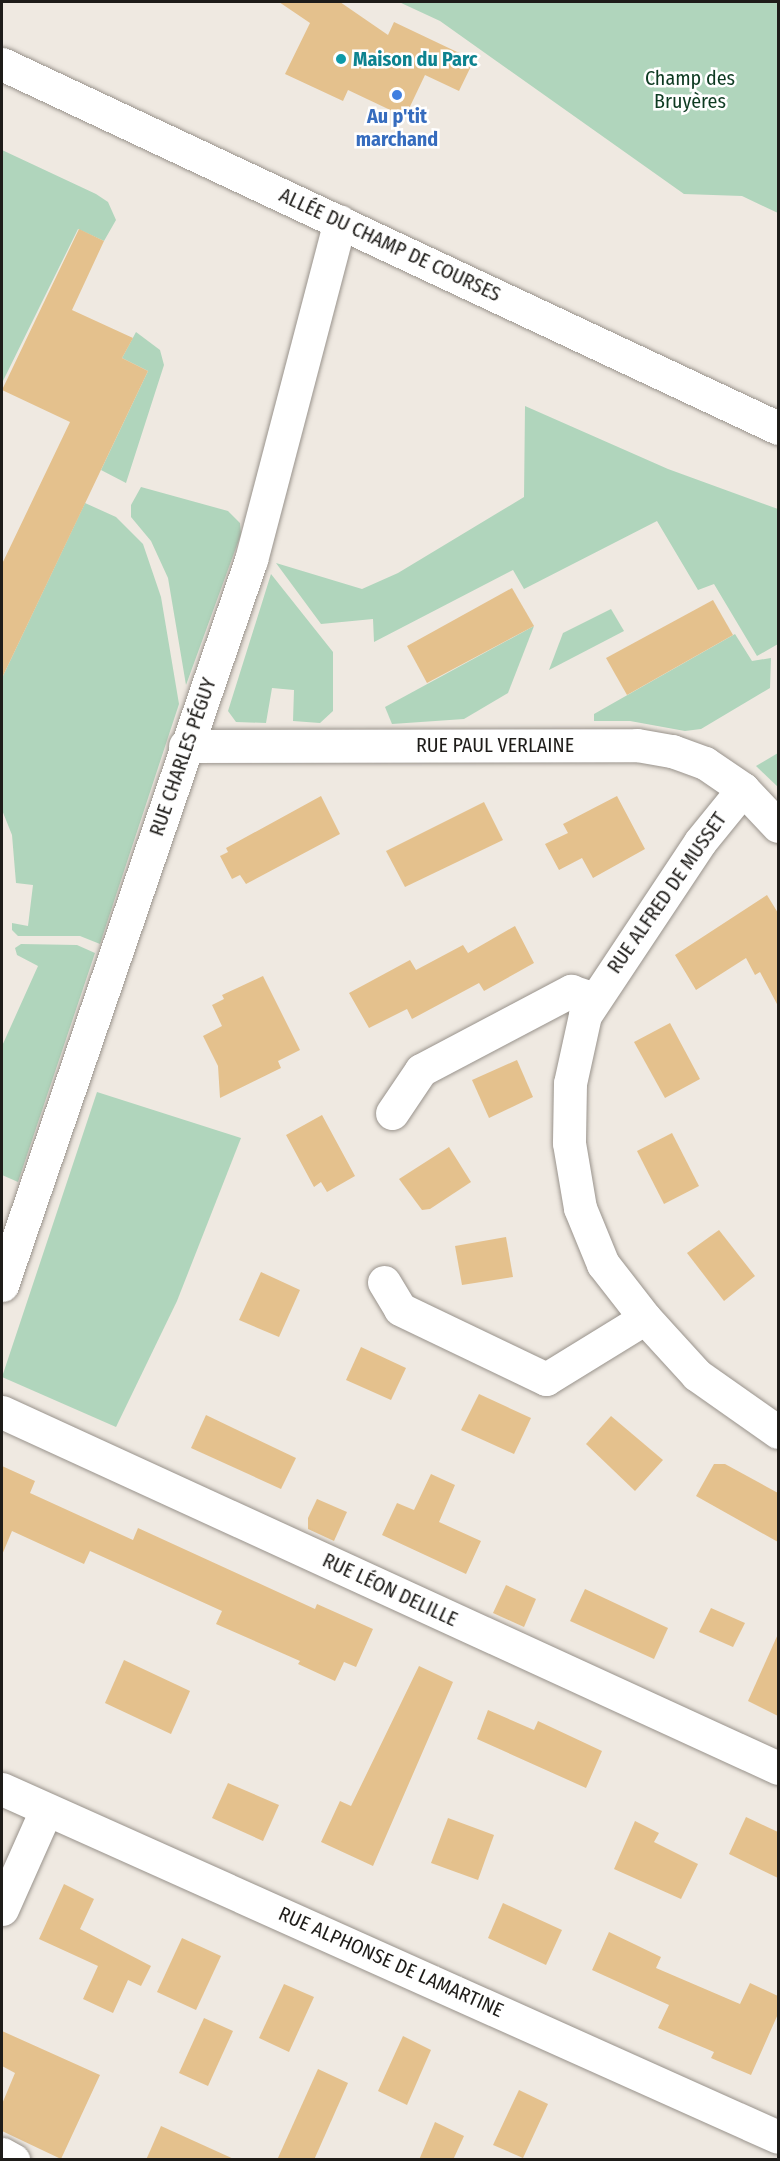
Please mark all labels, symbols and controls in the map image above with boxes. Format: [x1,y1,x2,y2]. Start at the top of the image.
place label: Maison du Parc [353,47,477,71]
marker: Maison du Parc [334,52,348,66]
park label: Champ des Bruyères [645,66,735,113]
marker: Au p'tit marchand [390,88,404,102]
place label: Au p'tit marchand [356,104,438,151]
street label: ALLÉE DU CHAMP DE COURSES [275,183,505,307]
street label: RUE CHARLES PÉGUY [145,675,221,839]
street label: RUE PAUL VERLAINE [416,733,574,757]
street label: RUE ALFRED DE MUSSET [602,808,732,978]
street label: RUE LÉON DELILLE [319,1548,461,1632]
street label: RUE ALPHONSE DE LAMARTINE [275,1901,507,2023]

